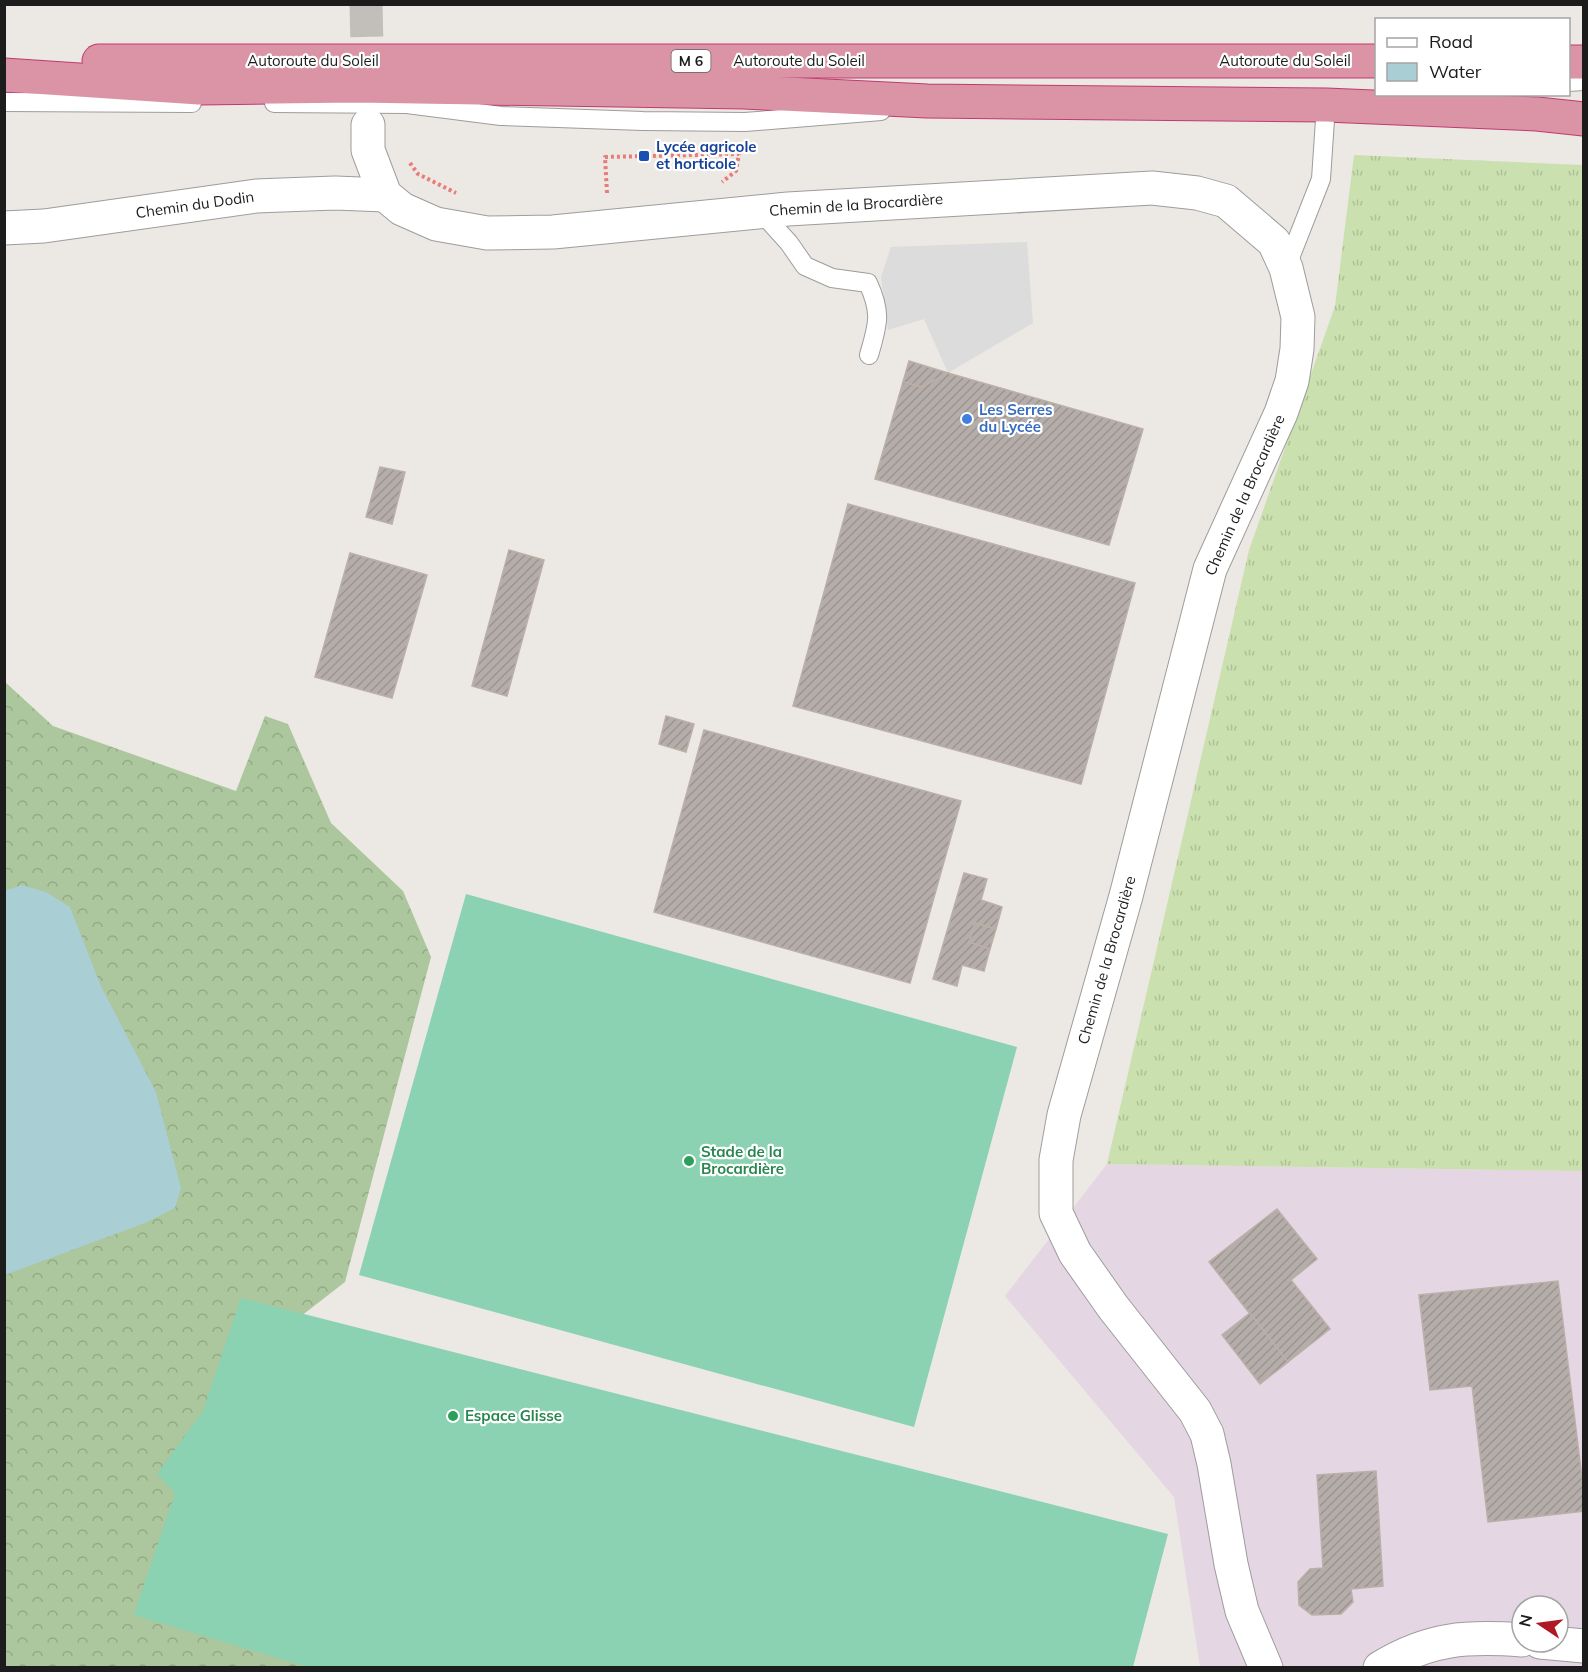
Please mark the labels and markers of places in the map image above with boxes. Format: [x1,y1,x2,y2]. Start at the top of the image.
place label: Lycée agricole et horticole [656,137,757,173]
marker: Lycée agricole et horticole [637,149,651,163]
place label: Les Serres du Lycée [979,400,1052,436]
marker: Les Serres du Lycée [960,412,974,426]
place label: Stade de la Brocardière [701,1142,784,1178]
marker: Stade de la Brocardière [682,1154,696,1168]
place label: Espace Glisse [465,1406,562,1425]
marker: Espace Glisse [446,1409,460,1423]

